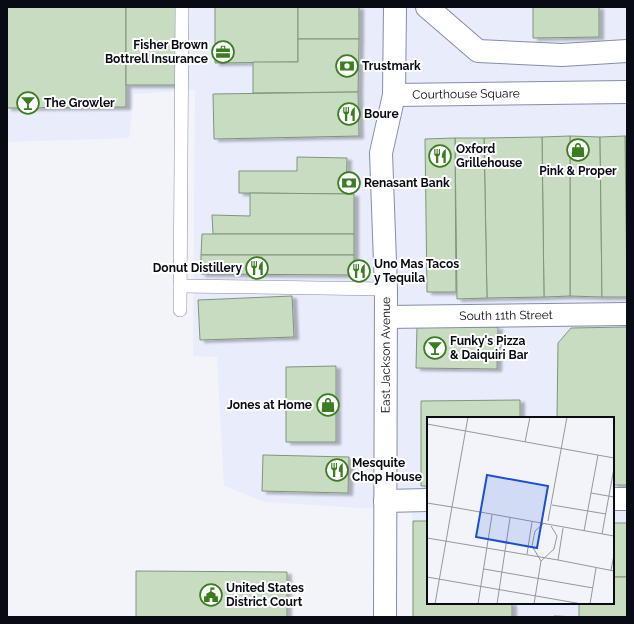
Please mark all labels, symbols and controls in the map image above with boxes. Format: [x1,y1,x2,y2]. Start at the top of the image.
place label: Fisher Brown Bottrell Insurance [105,38,208,66]
office icon: Fisher Brown Bottrell Insurance [210,39,236,65]
bank icon: Trustmark [334,53,360,79]
place label: Trustmark [362,59,421,73]
street label: Courthouse Square [412,86,520,102]
bar icon: The Growler [15,90,41,116]
place label: The Growler [44,96,115,110]
restaurant icon: Boure [336,101,362,127]
place label: Boure [364,107,399,121]
shop icon: Pink & Proper [565,137,591,163]
place label: Oxford Grillehouse [456,142,522,170]
restaurant icon: Oxford Grillehouse [427,143,453,169]
place label: Pink & Proper [539,164,617,178]
bank icon: Renasant Bank [336,170,362,196]
place label: Renasant Bank [364,176,450,190]
restaurant icon: Donut Distillery [244,255,270,281]
place label: Uno Mas Tacos y Tequila [374,257,459,285]
restaurant icon: Uno Mas Tacos y Tequila [346,258,372,284]
place label: Donut Distillery [153,261,242,275]
street label: East Jackson Avenue [379,297,393,413]
street label: South 11th Street [459,308,553,323]
place label: Funky's Pizza & Daiquiri Bar [450,334,529,362]
bar icon: Funky's Pizza & Daiquiri Bar [422,335,448,361]
shop icon: Jones at Home [315,392,341,418]
place label: Jones at Home [227,398,312,412]
inset map [427,417,614,604]
place label: Mesquite Chop House [352,456,422,484]
restaurant icon: Mesquite Chop House [324,457,350,483]
place label: United States District Court [226,581,304,609]
public building icon: United States District Court [198,582,224,608]

